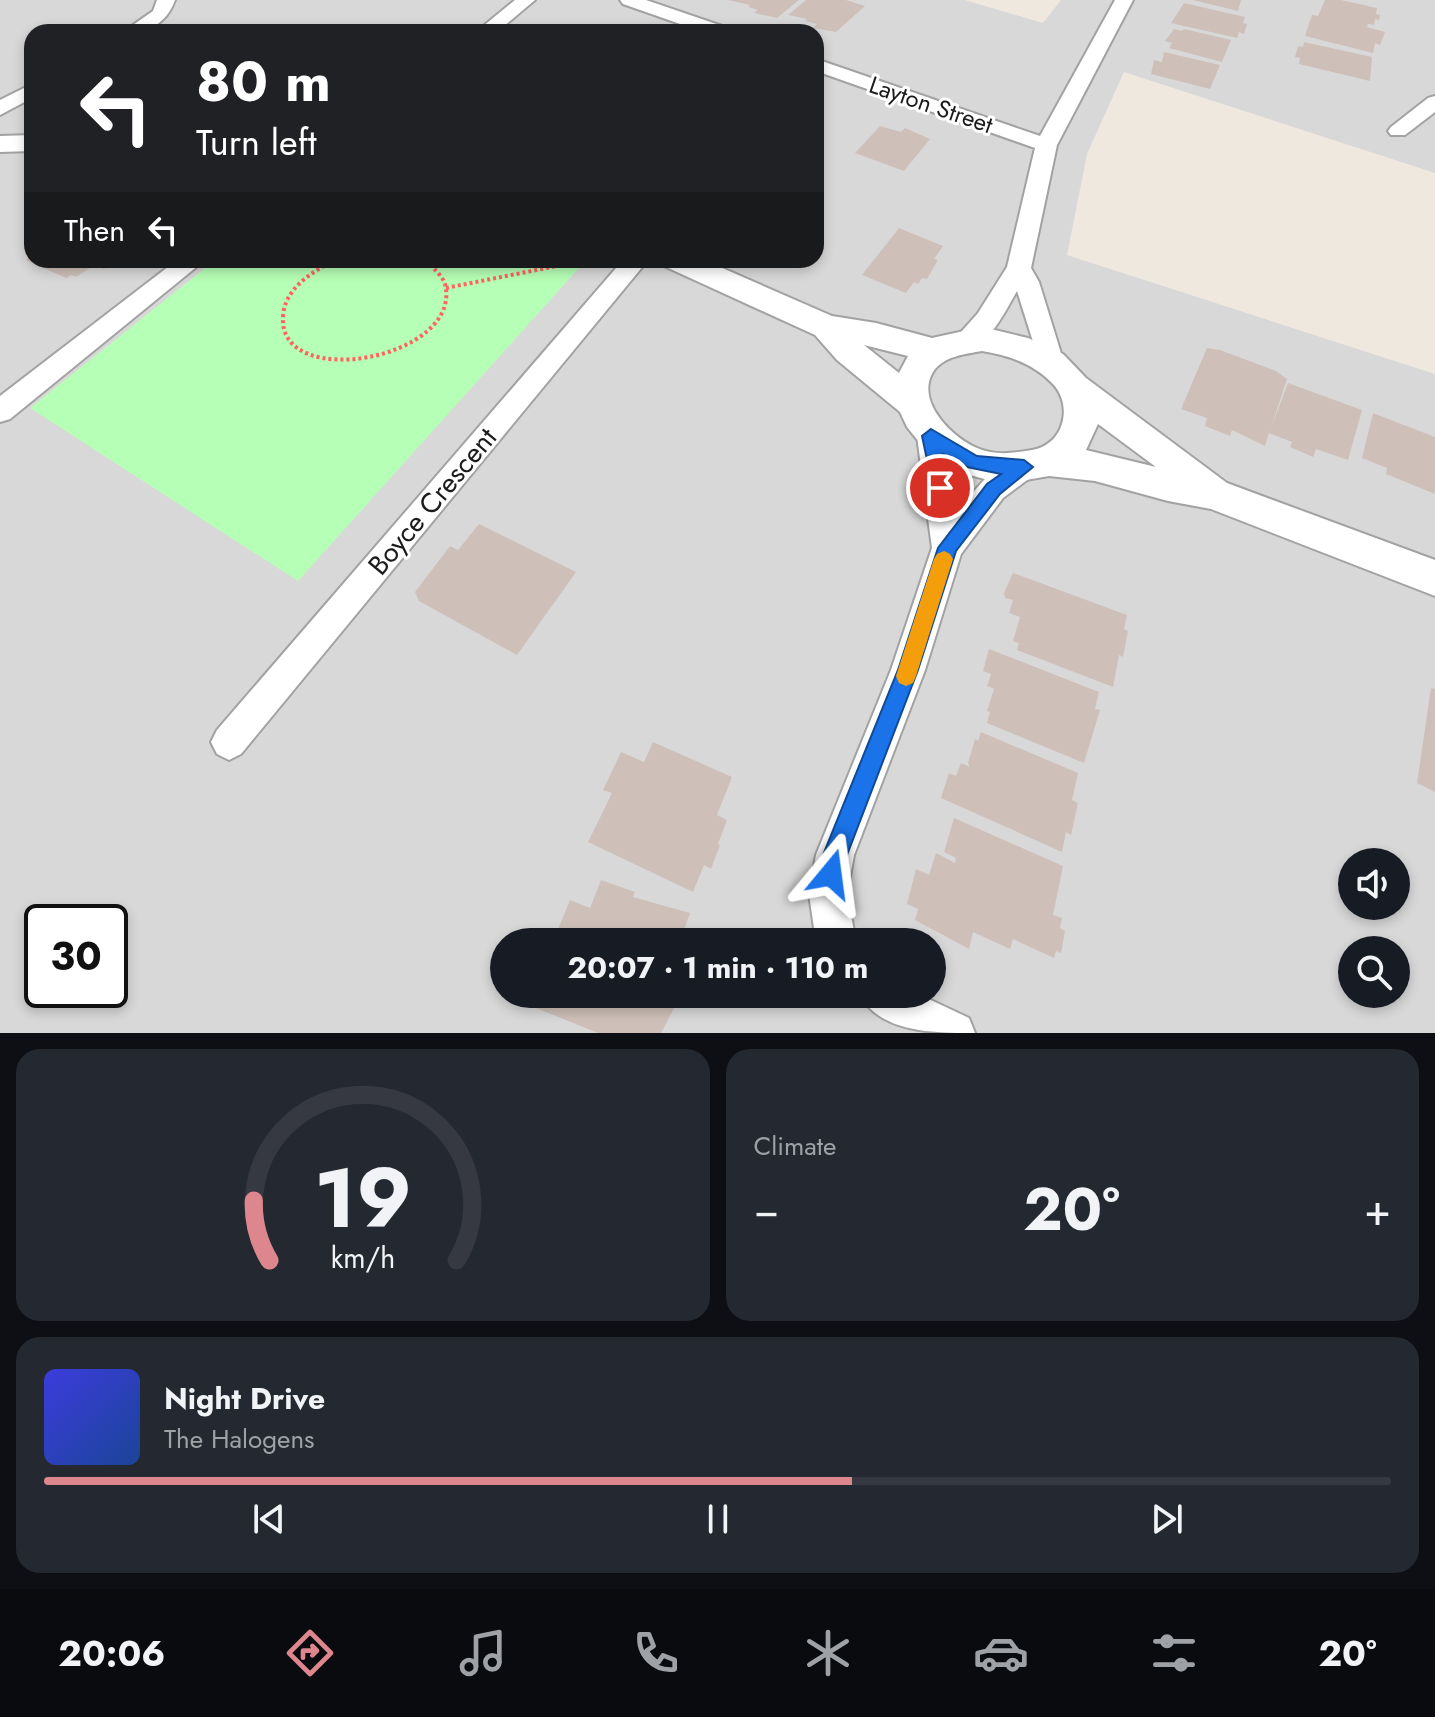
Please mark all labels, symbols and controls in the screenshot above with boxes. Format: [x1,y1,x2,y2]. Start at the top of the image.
text: 80 m [196,41,331,122]
icon: left [64,56,168,160]
street label: Layton Street [865,67,998,142]
text: Turn left [196,116,317,168]
icon: left [141,208,185,252]
text: Then [64,209,125,252]
street label: Boyce Crescent [358,418,507,584]
pin [906,454,974,522]
icon: arrive [918,466,962,510]
position arrow [789,832,873,916]
map controls [1338,848,1410,1008]
button: sound [1338,848,1410,920]
speed limit sign: 30 [24,904,128,1008]
button: search [1338,936,1410,1008]
text: 20:07 · 1 min · 110 m [568,946,868,989]
text: Climate [754,1127,836,1165]
text: 19 [314,1138,412,1258]
text: 20° [1023,1166,1120,1253]
text: − [754,1178,779,1242]
text: + [1364,1178,1391,1242]
text: km/h [330,1237,395,1279]
text: Night Drive [164,1377,325,1420]
text: The Halogens [164,1420,315,1458]
icon: previous [247,1497,291,1541]
icon: pause [696,1497,740,1541]
icon: next [1145,1497,1189,1541]
icon: directions [282,1625,338,1681]
icon: music [455,1625,511,1681]
icon: phone [628,1625,684,1681]
icon: climate [800,1625,856,1681]
icon: car [973,1625,1029,1681]
icon: filters [1146,1625,1202,1681]
text: 20:06 [58,1627,165,1679]
text: 20° [1318,1627,1377,1679]

